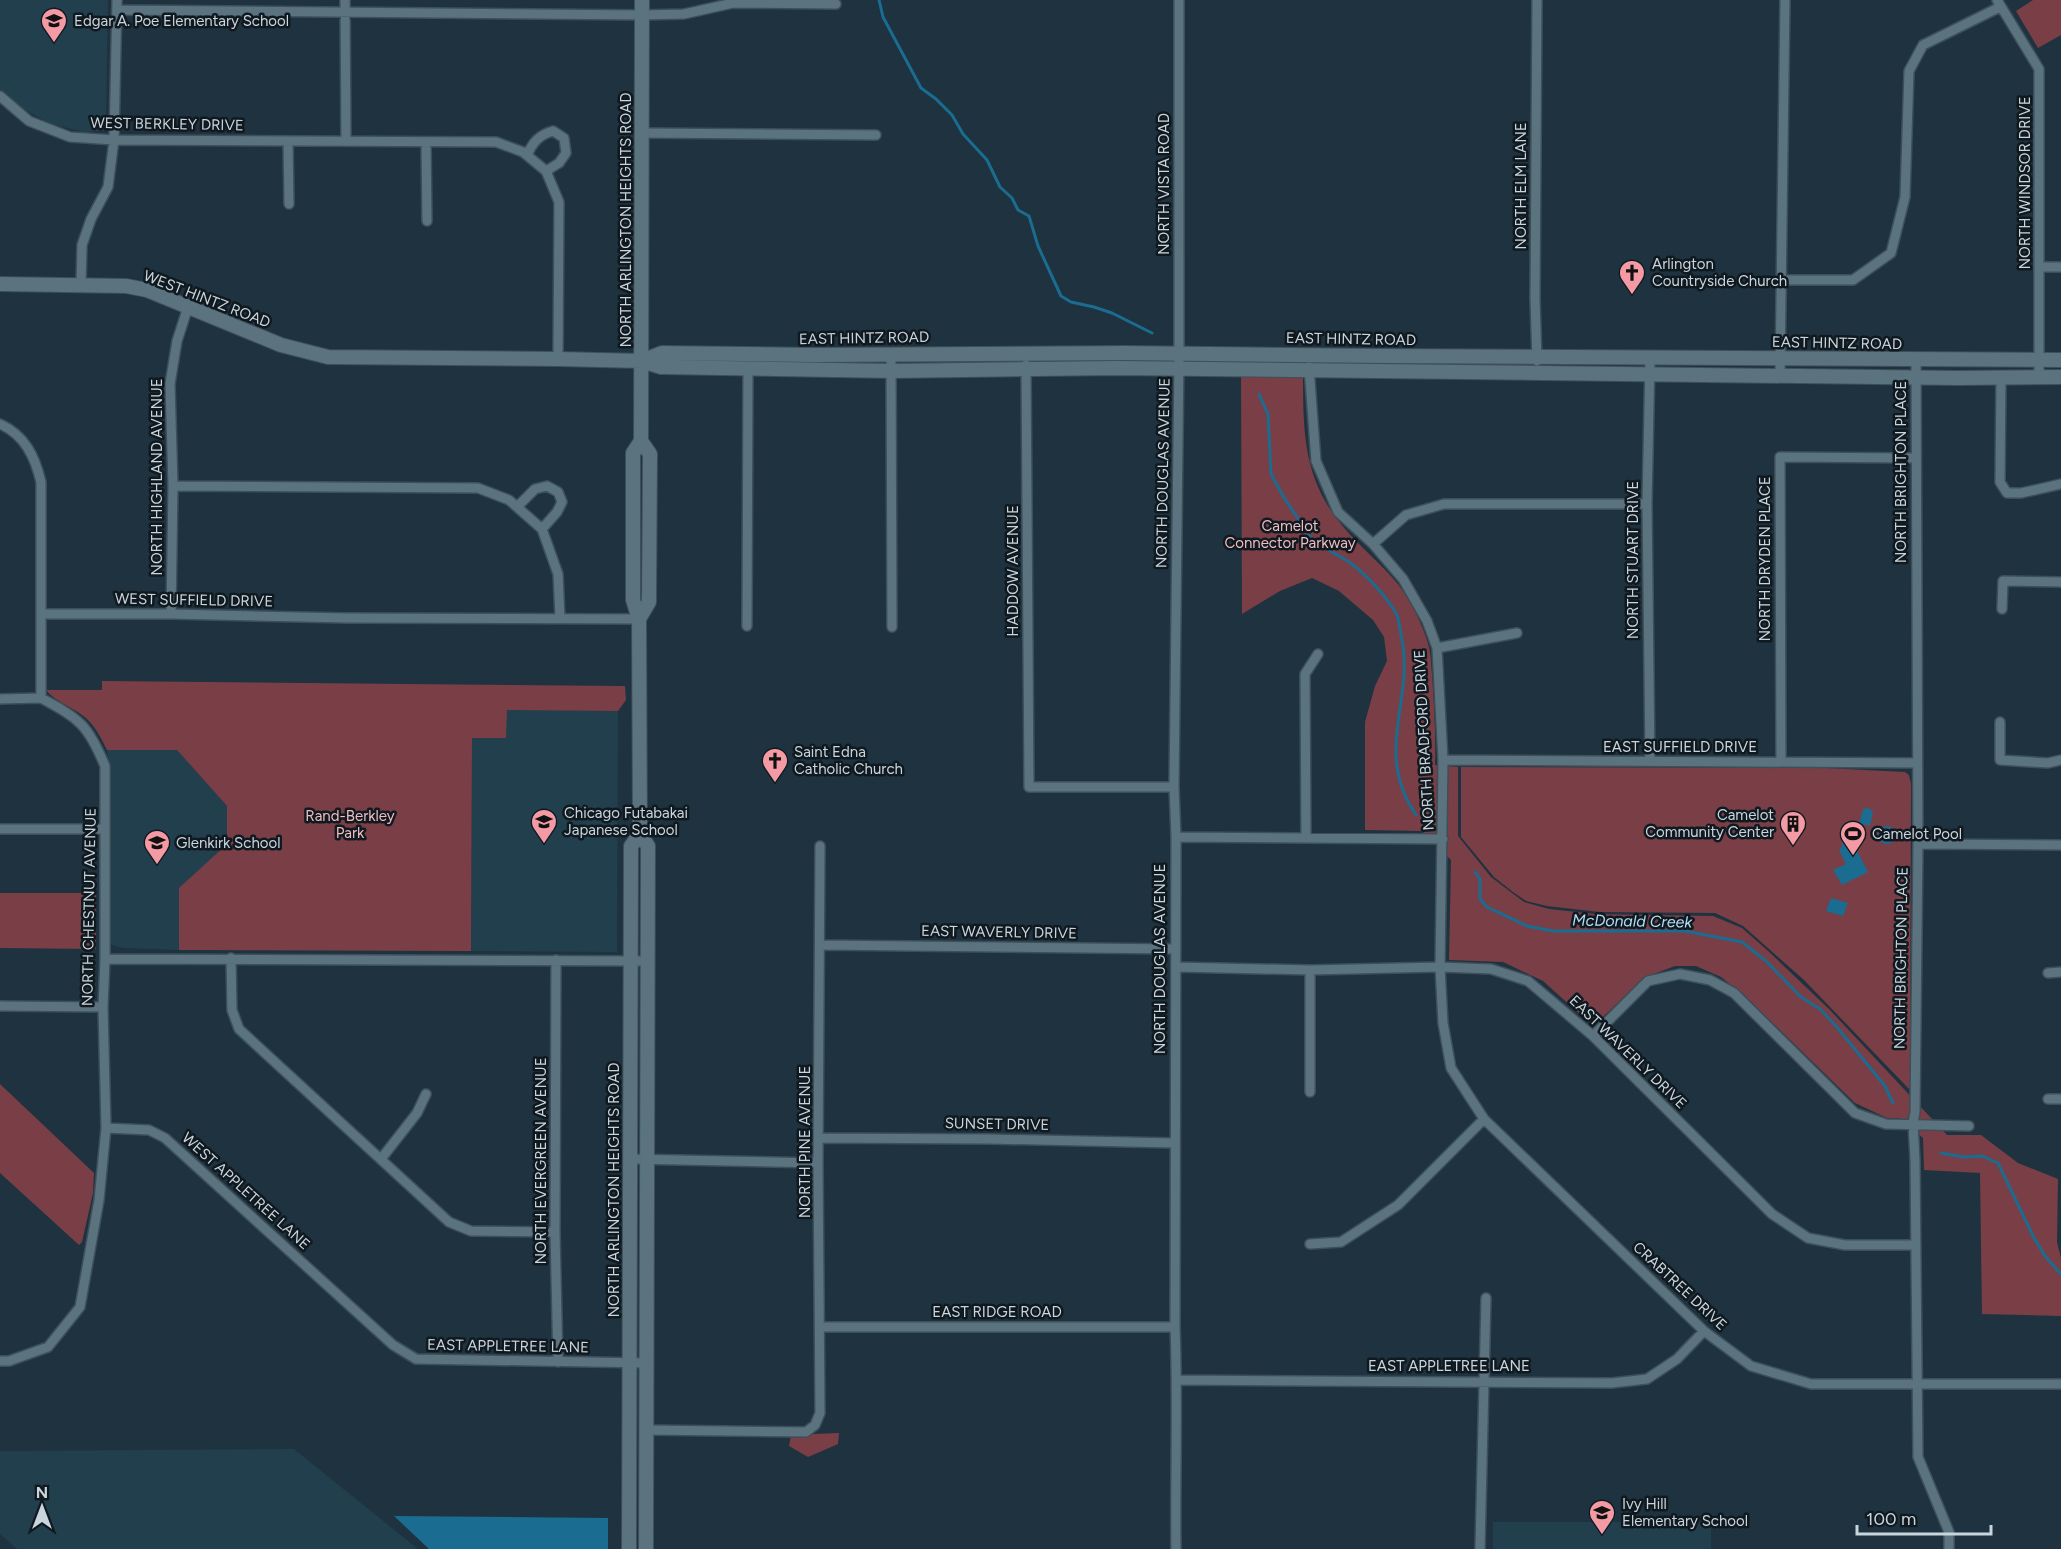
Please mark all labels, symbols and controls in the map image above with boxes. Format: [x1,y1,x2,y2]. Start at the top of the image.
school or university icon: Edgar A. Poe Elementary School [39,6,69,44]
place label: Edgar A. Poe Elementary School [74,12,289,30]
street label: NORTH ARLINGTON HEIGHTS ROAD [617,92,635,348]
street label: NORTH WINDSOR DRIVE [2016,96,2034,270]
street label: NORTH VISTA ROAD [1155,113,1173,255]
street label: WEST BERKLEY DRIVE [90,114,244,134]
street label: NORTH ELM LANE [1512,122,1530,250]
place label: Arlington Countryside Church [1652,255,1787,290]
church icon: Arlington Countryside Church [1617,258,1647,296]
street label: WEST HINTZ ROAD [141,266,273,332]
street label: EAST HINTZ ROAD [799,328,929,348]
street label: EAST HINTZ ROAD [1286,329,1416,349]
street label: EAST HINTZ ROAD [1772,333,1902,353]
street label: NORTH HIGHLAND AVENUE [148,378,166,576]
street label: NORTH DOUGLAS AVENUE [1152,378,1174,568]
street label: NORTH BRIGHTON PLACE [1892,381,1910,563]
street label: NORTH DRYDEN PLACE [1756,476,1774,642]
street label: NORTH STUART DRIVE [1624,481,1642,639]
street label: HADDOW AVENUE [1004,505,1022,637]
park label: Camelot Connector Parkway [1224,517,1356,552]
street label: WEST SUFFIELD DRIVE [115,590,273,610]
street label: NORTH BRADFORD DRIVE [1410,649,1438,831]
street label: EAST SUFFIELD DRIVE [1603,738,1757,756]
place label: Saint Edna Catholic Church [794,743,903,778]
church icon: Saint Edna Catholic Church [760,746,790,784]
place label: Chicago Futabakai Japanese School [564,804,688,839]
place label: Camelot Community Center [1645,806,1774,841]
park label: Rand-Berkley Park [305,807,395,842]
school or university icon: Chicago Futabakai Japanese School [529,807,559,845]
street label: NORTH CHESTNUT AVENUE [78,808,100,1006]
building icon: Camelot Community Center [1778,809,1808,847]
sports icon: Camelot Pool [1838,819,1868,857]
place label: Camelot Pool [1872,825,1962,843]
school or university icon: Glenkirk School [142,828,172,866]
place label: Glenkirk School [176,834,280,852]
street label: NORTH DOUGLAS AVENUE [1151,864,1169,1054]
street label: NORTH BRIGHTON PLACE [1890,867,1912,1049]
water label: McDonald Creek [1572,910,1693,932]
street label: EAST WAVERLY DRIVE [921,922,1077,942]
street label: EAST WAVERLY DRIVE [1566,991,1690,1113]
street label: NORTH EVERGREEN AVENUE [532,1057,550,1265]
street label: NORTH ARLINGTON HEIGHTS ROAD [605,1062,623,1318]
street label: NORTH PINE AVENUE [796,1066,814,1218]
street label: SUNSET DRIVE [945,1114,1049,1134]
street label: WEST APPLETREE LANE [178,1129,314,1253]
street label: CRABTREE DRIVE [1629,1238,1731,1334]
street label: EAST RIDGE ROAD [932,1303,1062,1321]
street label: EAST APPLETREE LANE [427,1336,589,1356]
street label: EAST APPLETREE LANE [1368,1357,1530,1375]
north arrow [12,1477,72,1537]
text: N [36,1483,48,1502]
place label: Ivy Hill Elementary School [1622,1495,1748,1530]
school or university icon: Ivy Hill Elementary School [1587,1498,1617,1536]
scale bar [1857,1498,1990,1536]
text: 100 m [1866,1508,1916,1530]

